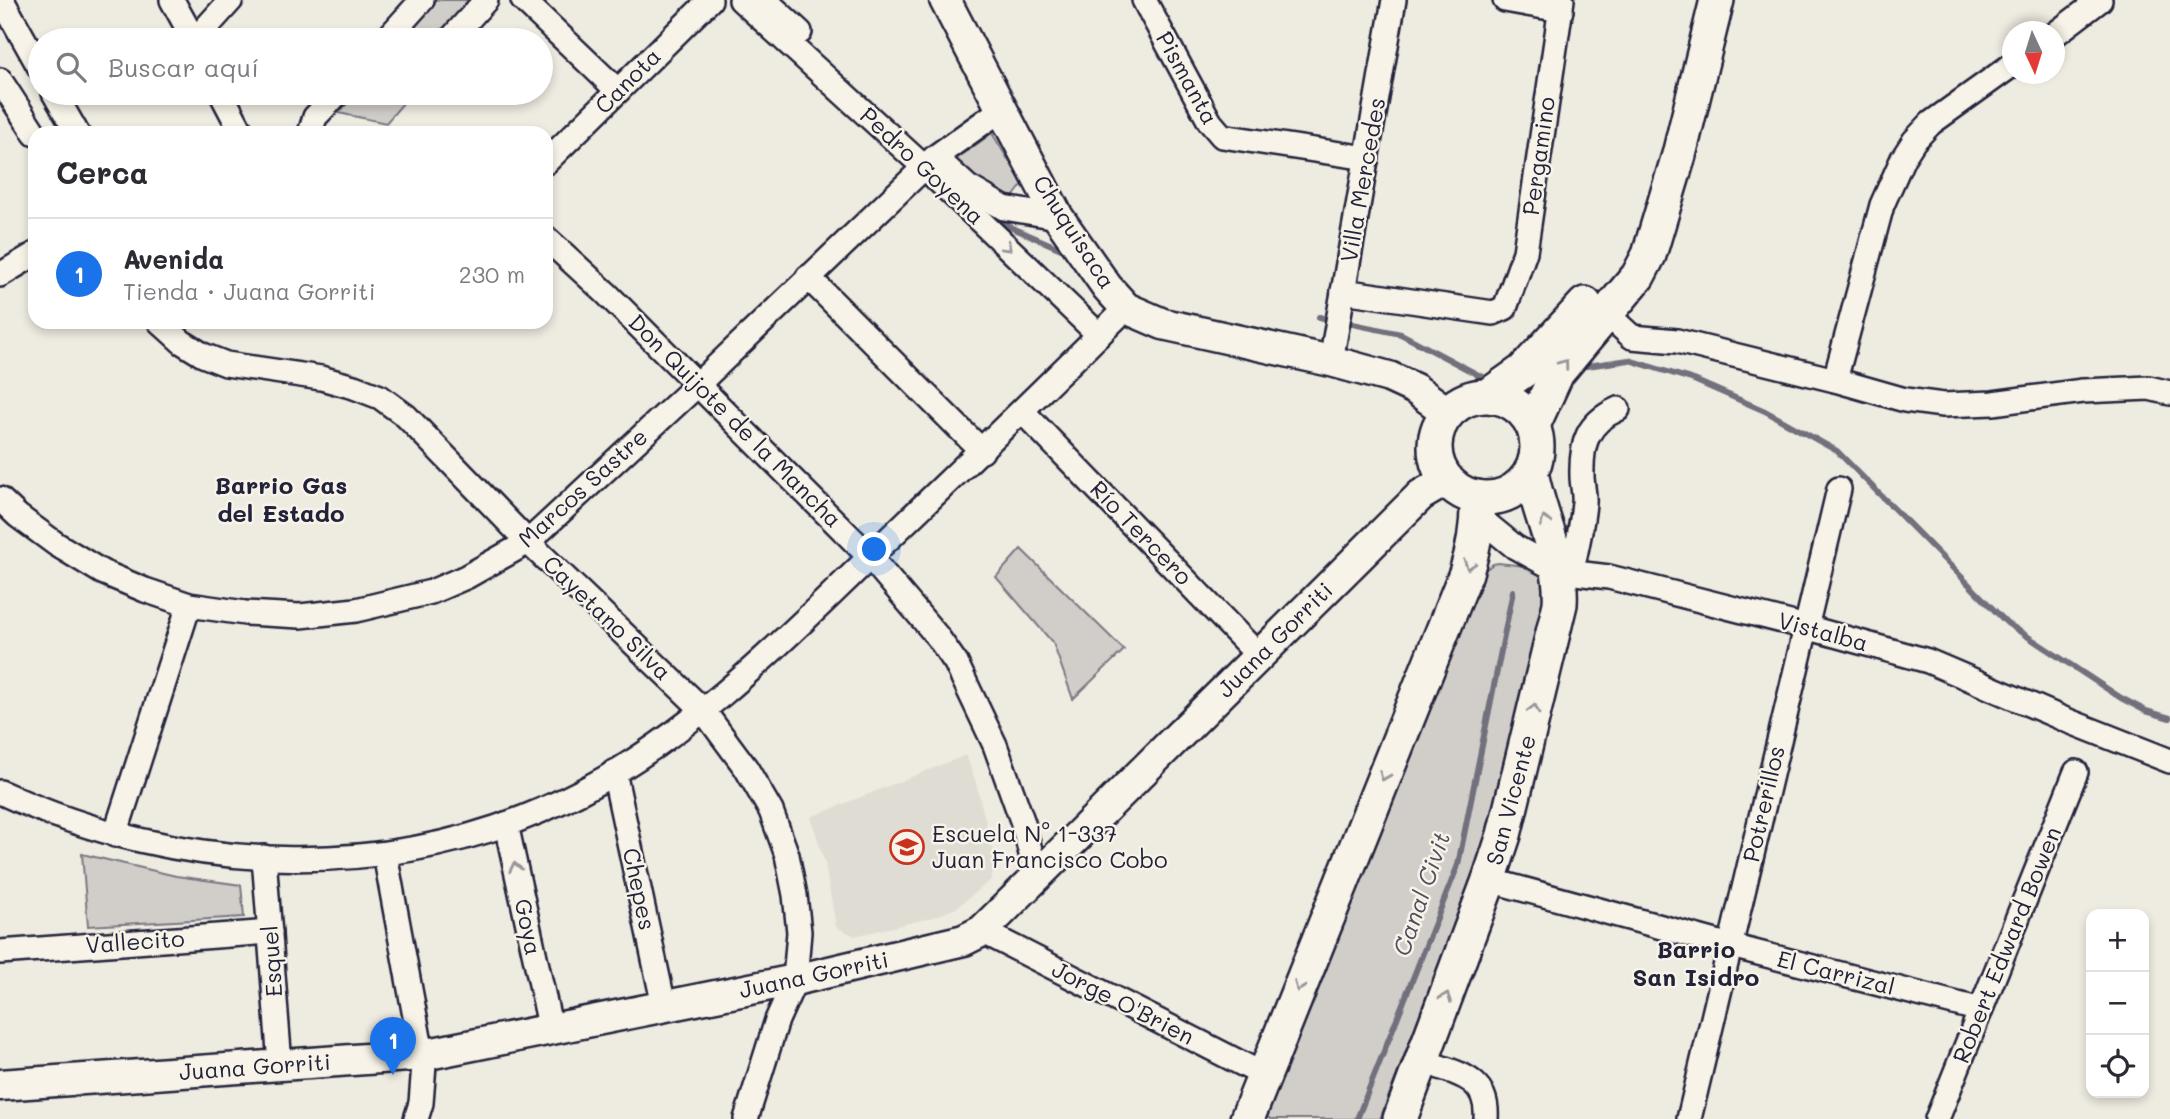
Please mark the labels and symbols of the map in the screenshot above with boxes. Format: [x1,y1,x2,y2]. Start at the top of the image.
north arrow [2002,21,2065,84]
street label: Pismanta [1150,26,1226,129]
street label: Canota [588,41,667,120]
street label: Villa Mercedes [1333,95,1391,265]
street label: Pergamino [1515,95,1561,217]
street label: Pedro Goyena [854,100,991,231]
street label: Chuquisaca [1027,169,1123,294]
one-way arrow [999,238,1012,251]
street label: Don Quijote de la Mancha [623,307,849,533]
one-way arrow [1556,359,1568,372]
street label: Marcos Sastre [511,421,653,553]
district label: Barrio Gas del Estado [215,469,347,528]
street label: Río Tercero [1084,474,1199,591]
one-way arrow [1539,516,1553,528]
your location [857,532,891,566]
street label: Cayetano Silva [537,548,678,686]
one-way arrow [1463,558,1477,570]
street label: Juana Gorriti [1210,575,1339,704]
street label: Vistalba [1775,605,1872,657]
one-way arrow [1526,703,1540,715]
street label: San Vicente [1478,731,1542,868]
street label: Potrerillos [1735,743,1791,865]
one-way arrow [1379,769,1393,781]
place label: Escuela N° 1-337 Juan Francisco Cobo [932,818,1168,874]
street label: Robert Edward Bowen [1945,822,2067,1067]
water label: Canal Civit [1385,827,1456,960]
school or university icon: Escuela N° 1-337 Juan Francisco Cobo [888,828,926,866]
street label: Chepes [617,845,663,933]
one-way arrow [509,861,524,873]
street label: Goya [508,896,550,958]
street label: Vallecito [84,923,185,959]
street label: Esquel [254,924,288,998]
district label: Barrio San Isidro [1633,933,1759,992]
street label: El Carrizal [1774,943,1898,1001]
street label: Juana Gorriti [736,944,891,1004]
street label: Jorge O'Brien [1047,953,1200,1051]
one-way arrow [1294,980,1308,992]
one-way arrow [1438,991,1452,1003]
pin: 1 [370,1017,416,1075]
street label: Juana Gorriti [178,1046,332,1086]

